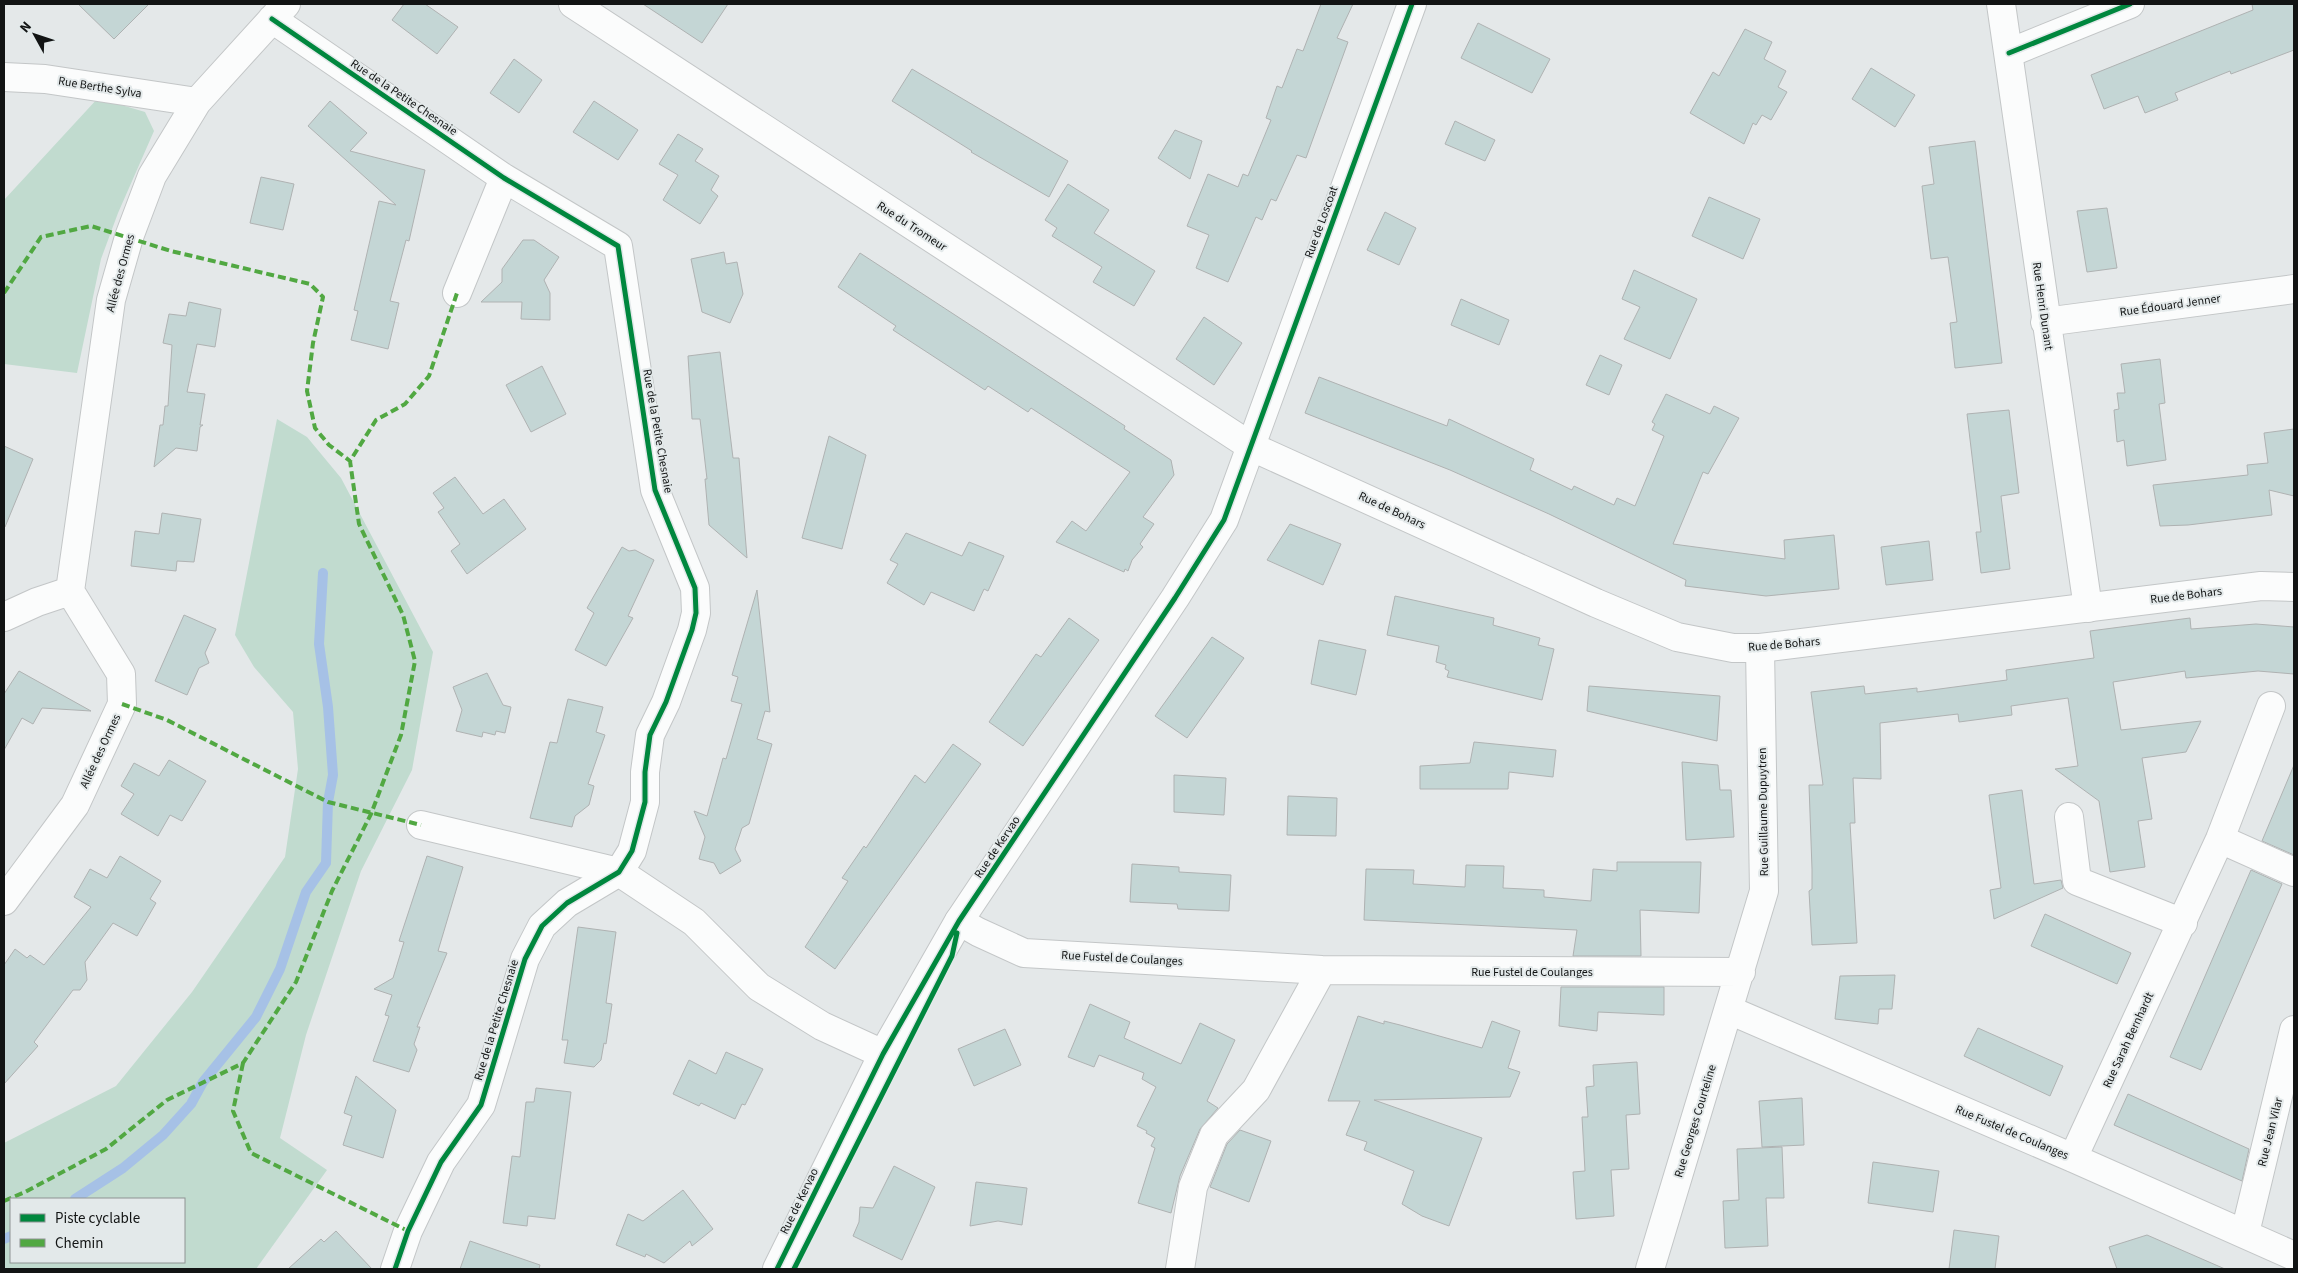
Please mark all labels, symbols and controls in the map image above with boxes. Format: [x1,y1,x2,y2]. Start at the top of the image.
north arrow [10,10,60,60]
text: N [15,17,36,37]
street label: Rue de la Petite Chesnaie [347,55,461,140]
street label: Rue Berthe Sylva [57,73,143,102]
street label: Rue de Loscoat [1301,184,1342,261]
street label: Rue du Tromeur [873,197,951,256]
street label: Allée des Ormes [102,232,139,314]
street label: Rue Henri Dunant [2028,261,2057,351]
street label: Rue Édouard Jenner [2119,290,2222,321]
street label: Rue de la Petite Chesnaie [638,368,677,494]
street label: Rue de Bohars [1356,488,1428,533]
street label: Rue de Bohars [2149,583,2223,608]
street label: Rue de Bohars [1747,633,1821,656]
street label: Allée des Ormes [76,711,125,791]
street label: Rue Guillaume Dupuytren [1754,747,1773,877]
street label: Rue de Kervao [970,813,1025,882]
street label: Rue Fustel de Coulanges [1061,947,1183,970]
street label: Rue de la Petite Chesnaie [470,958,523,1083]
street label: Rue Fustel de Coulanges [1471,964,1593,981]
street label: Rue Sarah Bernhardt [2099,989,2158,1091]
street label: Rue Georges Courteline [1670,1063,1721,1180]
street label: Rue Jean Vilar [2254,1095,2287,1168]
street label: Rue Fustel de Coulanges [1953,1101,2071,1164]
street label: Rue de Kervao [776,1165,823,1237]
legend [10,1198,185,1263]
text: Piste cyclable [55,1208,140,1229]
text: Chemin [55,1233,104,1254]

